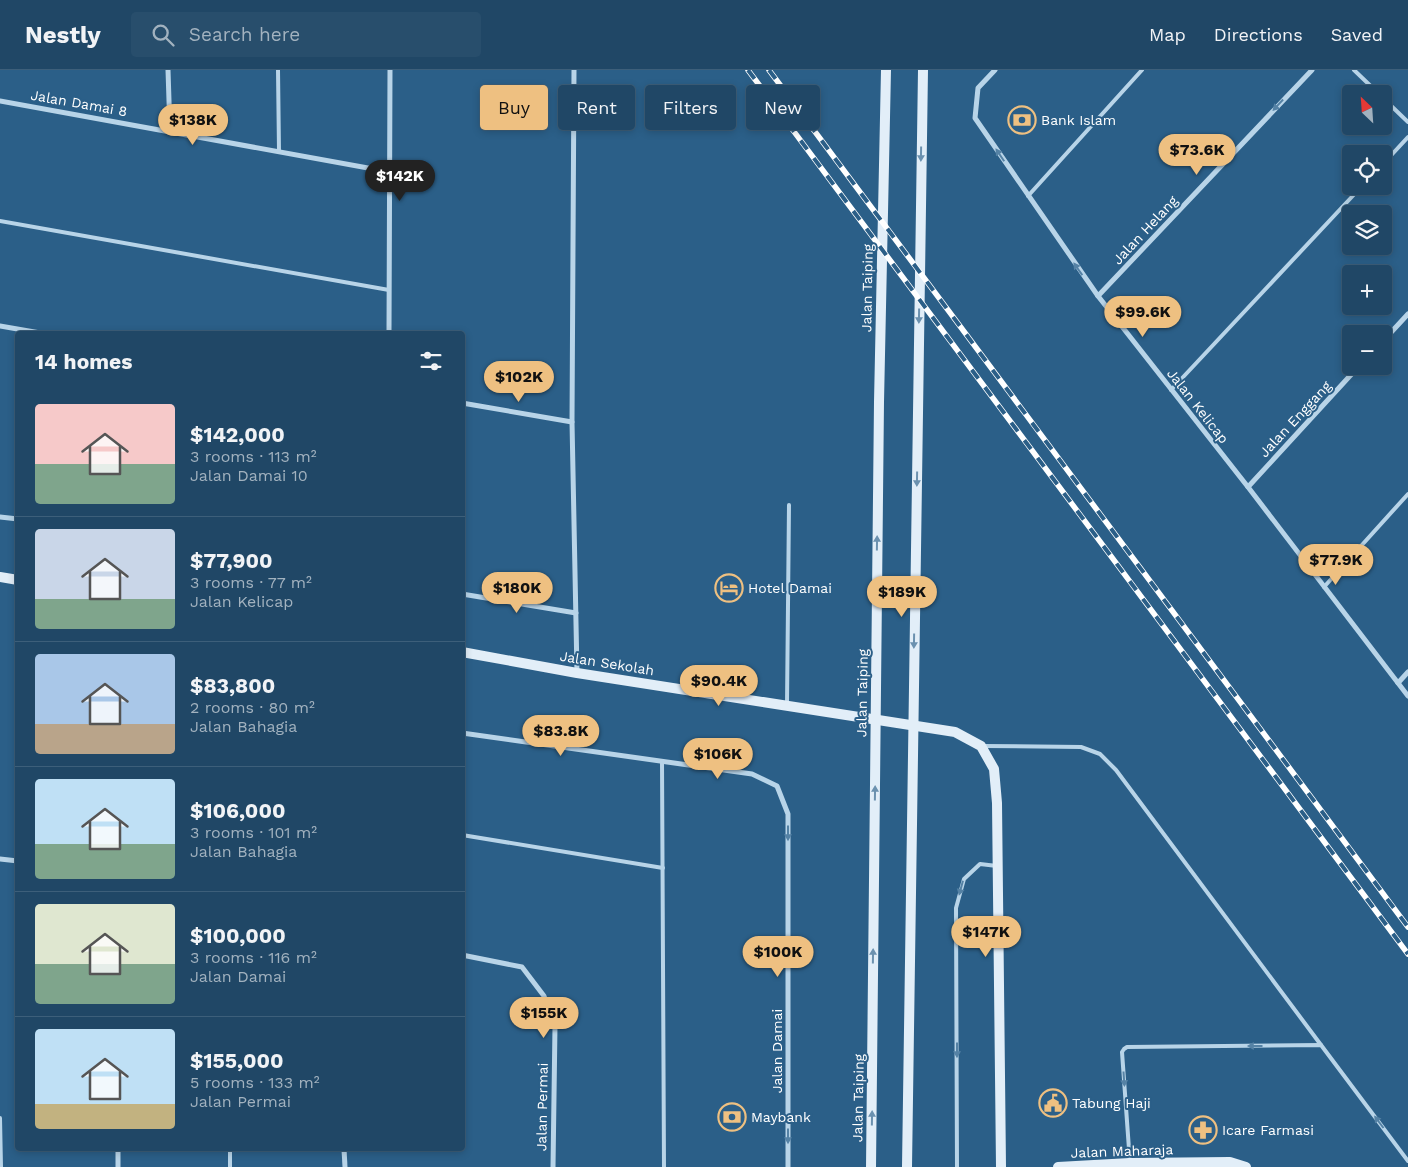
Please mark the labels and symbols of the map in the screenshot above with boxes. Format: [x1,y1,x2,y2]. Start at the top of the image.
north arrow [1342,85,1392,135]
street label: Jalan Damai 8 [30,87,128,119]
one-way arrow [1272,99,1284,111]
pin: $138K [158,104,228,146]
bank icon: Bank Islam [1007,105,1037,135]
place label: Bank Islam [1041,112,1116,128]
pin: $73.6K [1156,134,1238,176]
one-way arrow [917,146,925,162]
one-way arrow [995,149,1005,162]
pin: $142K [365,160,435,202]
street label: Jalan Helang [1109,192,1181,268]
street label: Jalan Taiping [858,243,876,332]
one-way arrow [1073,262,1083,275]
pin: $99.6K [1102,296,1184,338]
one-way arrow [915,308,923,324]
pin: $102K [484,360,554,403]
street label: Jalan Kelicap [1164,365,1232,447]
street label: Jalan Enggang [1256,377,1335,460]
one-way arrow [912,471,920,487]
one-way arrow [873,535,881,551]
pin: $77.9K [1295,544,1377,586]
pin: $180K [482,572,552,614]
hotel icon: Hotel Damai [714,573,744,603]
pin: $189K [867,576,937,618]
place label: Hotel Damai [748,580,832,596]
one-way arrow [910,633,918,649]
street label: Jalan Sekolah [559,648,655,678]
street label: Jalan Taiping [853,648,871,737]
pin: $90.4K [678,664,760,707]
pin: $83.8K [520,714,602,757]
pin: $106K [683,738,753,780]
one-way arrow [871,785,879,801]
one-way arrow [784,825,792,841]
one-way arrow [957,881,965,896]
pin: $147K [951,916,1021,958]
pin: $100K [743,936,813,978]
one-way arrow [869,948,877,964]
pin: $155K [509,996,579,1039]
street label: Jalan Damai [769,1009,785,1093]
one-way arrow [953,1042,961,1058]
one-way arrow [1246,1042,1262,1050]
street label: Jalan Taiping [849,1053,867,1142]
street label: Jalan Permai [533,1063,551,1151]
one-way arrow [1121,1072,1129,1088]
public building icon: Tabung Haji [1038,1088,1068,1118]
place label: Tabung Haji [1072,1095,1151,1111]
bank icon: Maybank [717,1102,747,1132]
place label: Maybank [751,1109,811,1125]
one-way arrow [868,1110,876,1126]
pharmacy icon: Icare Farmasi [1188,1115,1218,1145]
one-way arrow [1373,1116,1384,1129]
place label: Icare Farmasi [1222,1122,1314,1138]
one-way arrow [784,1128,792,1144]
street label: Jalan Maharaja [1070,1141,1174,1161]

